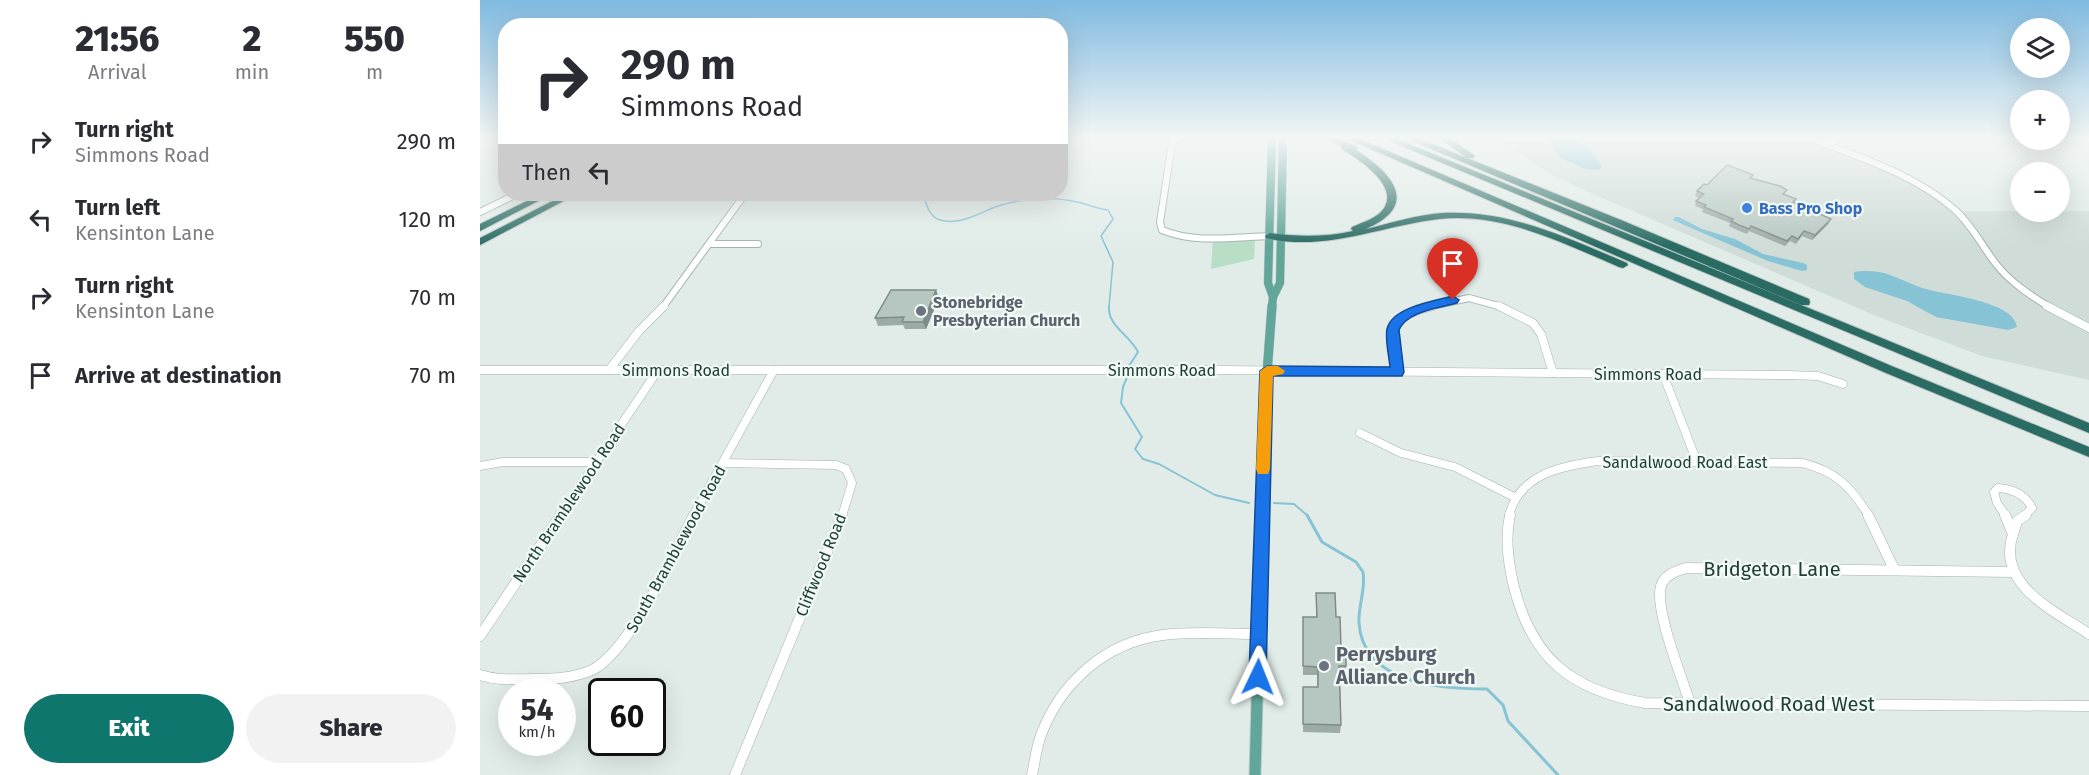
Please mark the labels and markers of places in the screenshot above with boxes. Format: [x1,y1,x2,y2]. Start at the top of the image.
place label: Bass Pro Shop [1759,199,1862,218]
marker: Bass Pro Shop [1740,201,1754,215]
pin [1427,238,1478,300]
place label: Stonebridge Presbyterian Church [933,293,1080,330]
marker: Stonebridge Presbyterian Church [914,304,928,318]
place label: Perrysburg Alliance Church [1335,642,1476,689]
marker: Perrysburg Alliance Church [1317,659,1331,673]

